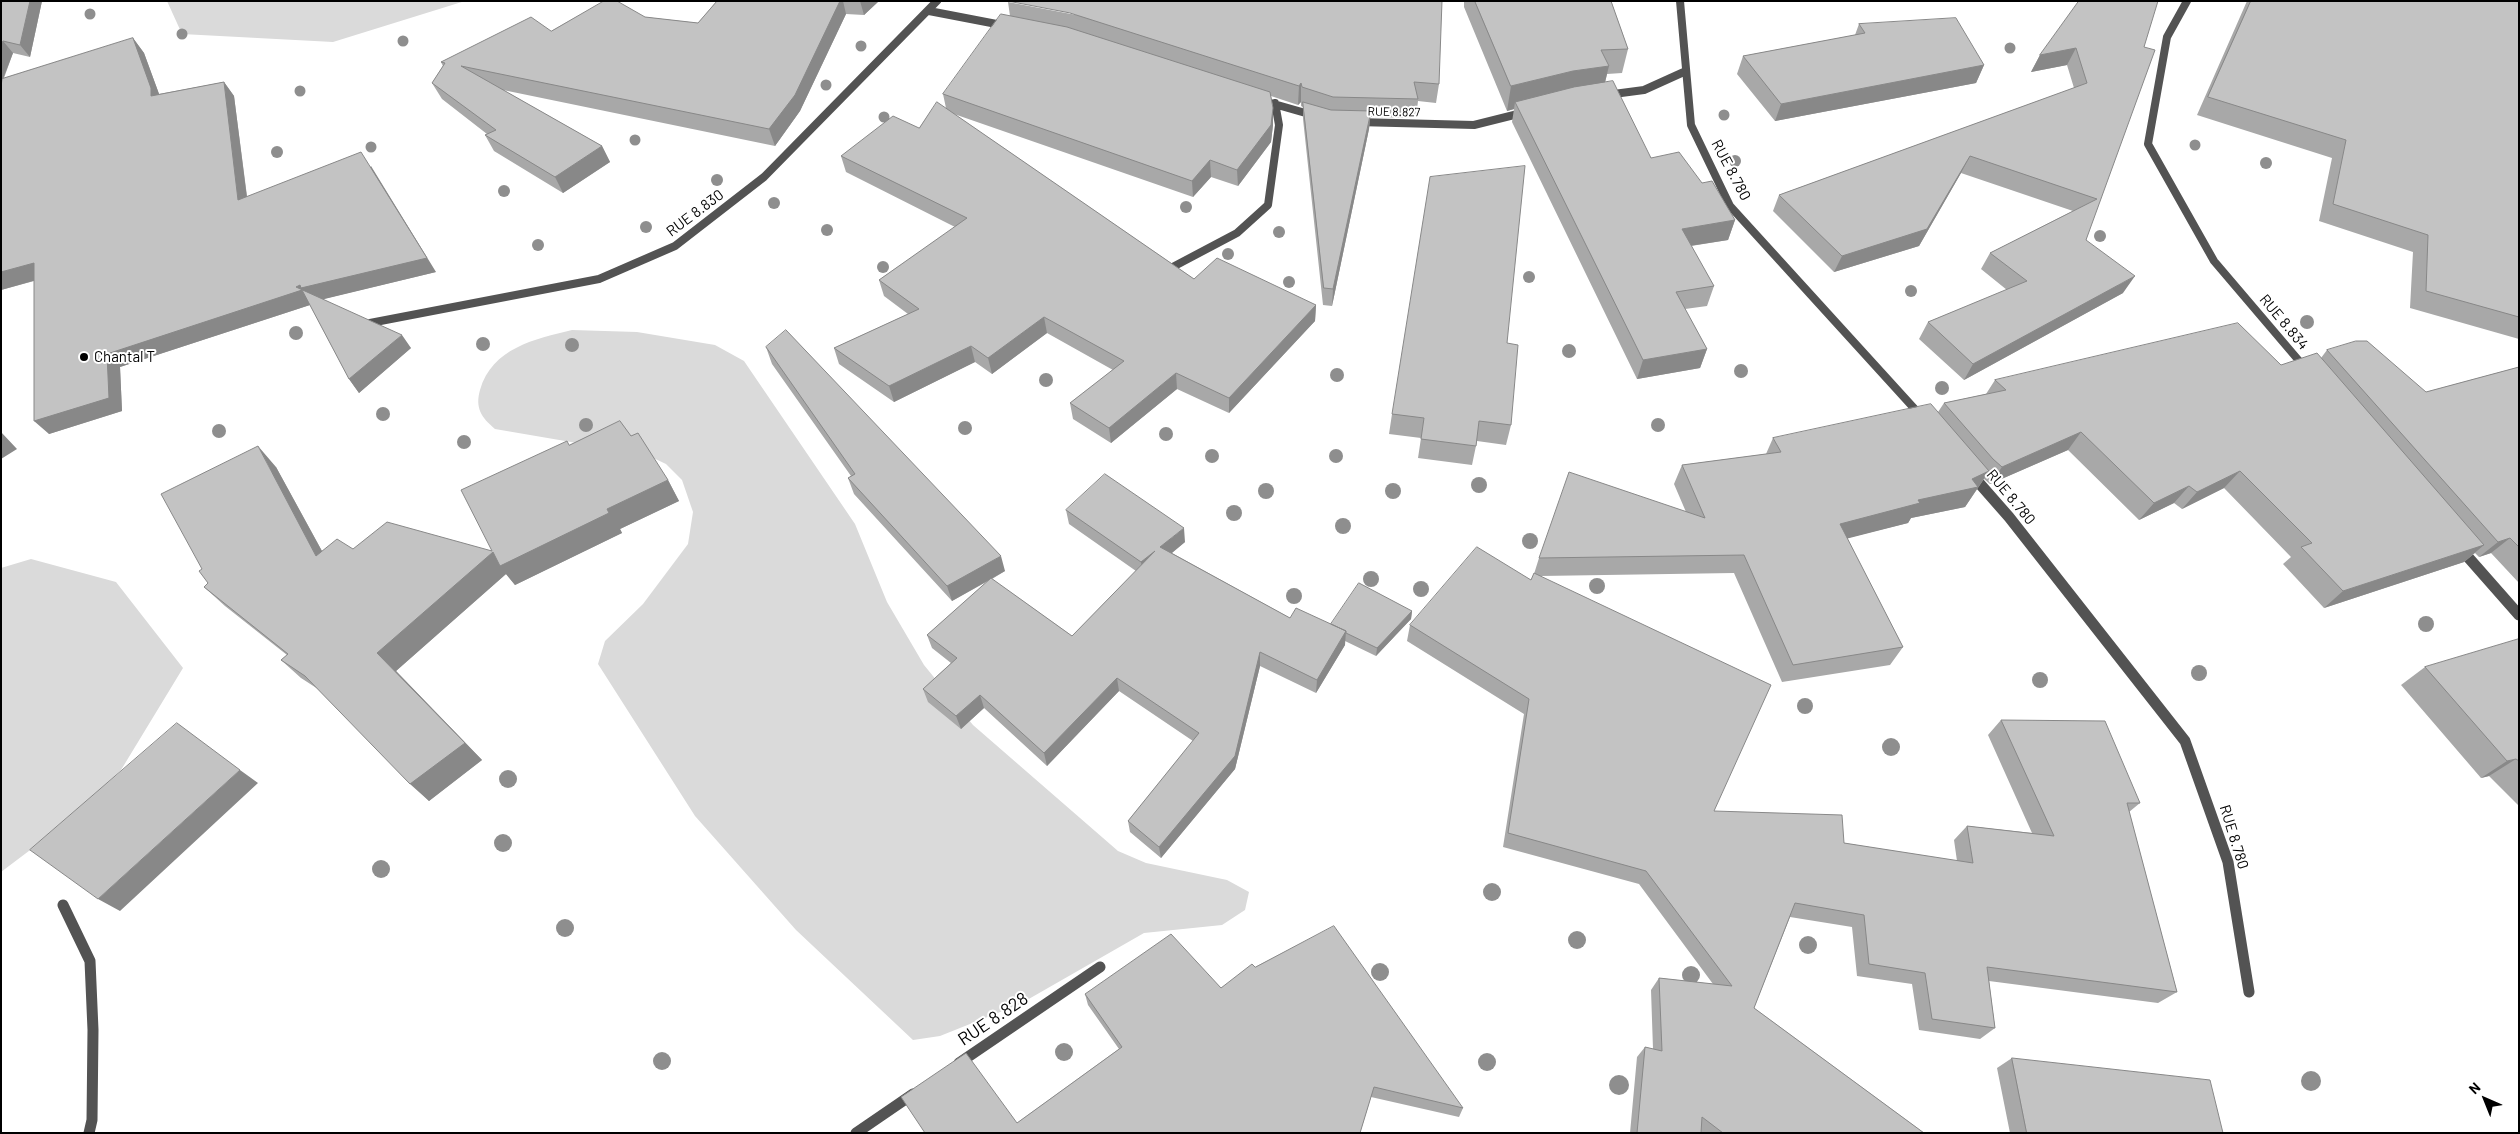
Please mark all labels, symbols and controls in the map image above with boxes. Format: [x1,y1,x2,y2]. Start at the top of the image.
street label: RUE 8.827 [1368,104,1420,120]
street label: RUE 8.780 [1707,136,1755,204]
street label: RUE 8.830 [663,186,727,240]
street label: RUE 8.834 [2256,291,2312,353]
place label: Chantal T [94,348,155,366]
marker: Chantal T [78,351,90,363]
street label: RUE 8.780 [1983,466,2039,528]
street label: RUE 8.780 [2216,803,2252,871]
street label: RUE 8.828 [954,988,1032,1050]
north arrow [2460,1074,2510,1124]
text: N [2465,1079,2483,1097]

